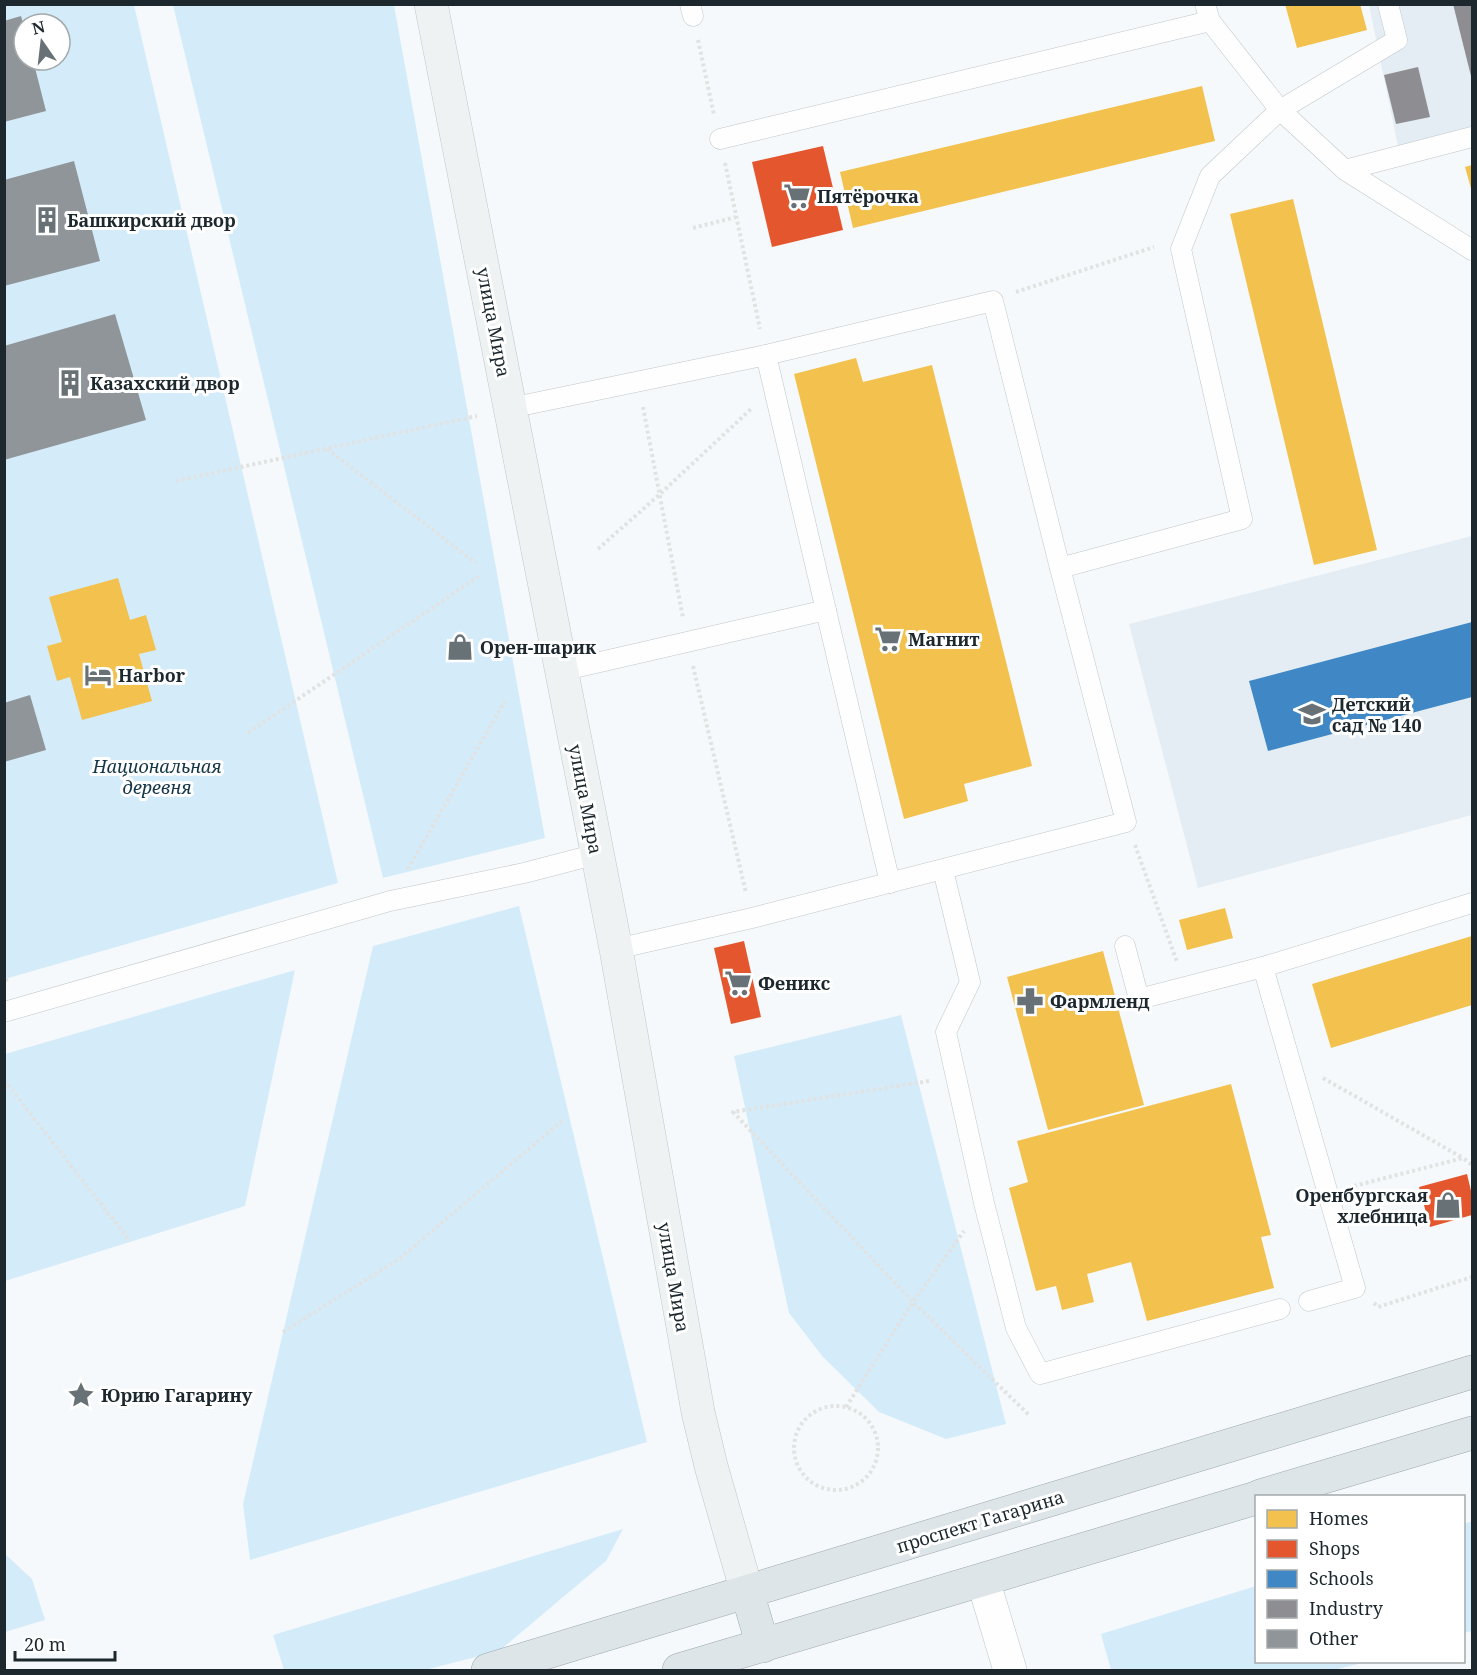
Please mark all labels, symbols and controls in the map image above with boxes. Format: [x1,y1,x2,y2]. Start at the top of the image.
north arrow [12,12,72,72]
text: N [30,15,48,40]
supermarket icon: Пятёрочка [782,181,812,211]
place label: Пятёрочка [817,184,919,208]
building icon: Башкирский двор [32,205,62,235]
place label: Башкирский двор [67,208,236,232]
street label: улица Мира [472,265,516,379]
building icon: Казахский двор [55,368,85,398]
place label: Казахский двор [90,371,240,395]
supermarket icon: Магнит [873,624,903,654]
place label: Магнит [908,627,980,651]
shop icon: Орен-шарик [445,632,475,662]
place label: Орен-шарик [480,635,597,659]
hotel icon: Harbor [83,660,113,690]
place label: Harbor [118,663,186,687]
place label: Детский сад № 140 [1332,692,1422,737]
school or university icon: Детский сад № 140 [1297,699,1327,729]
street label: улица Мира [564,742,608,856]
park label: Национальная деревня [91,754,222,799]
supermarket icon: Феникс [723,968,753,998]
place label: Феникс [758,971,830,995]
pharmacy icon: Фармленд [1015,986,1045,1016]
place label: Фармленд [1050,989,1149,1013]
place label: Оренбургская хлебница [1296,1183,1428,1228]
shop icon: Оренбургская хлебница [1433,1190,1463,1220]
street label: улица Мира [653,1220,695,1334]
place icon: Юрию Гагарину [66,1380,96,1410]
place label: Юрию Гагарину [101,1383,253,1407]
street label: проспект Гагарина [893,1484,1067,1558]
legend [1255,1495,1465,1663]
text: Homes [1309,1506,1368,1530]
text: Shops [1309,1536,1360,1560]
text: Schools [1309,1566,1374,1590]
text: Industry [1309,1596,1384,1620]
scale bar [15,1624,116,1662]
text: Other [1309,1626,1359,1650]
text: 20 m [24,1632,66,1656]

